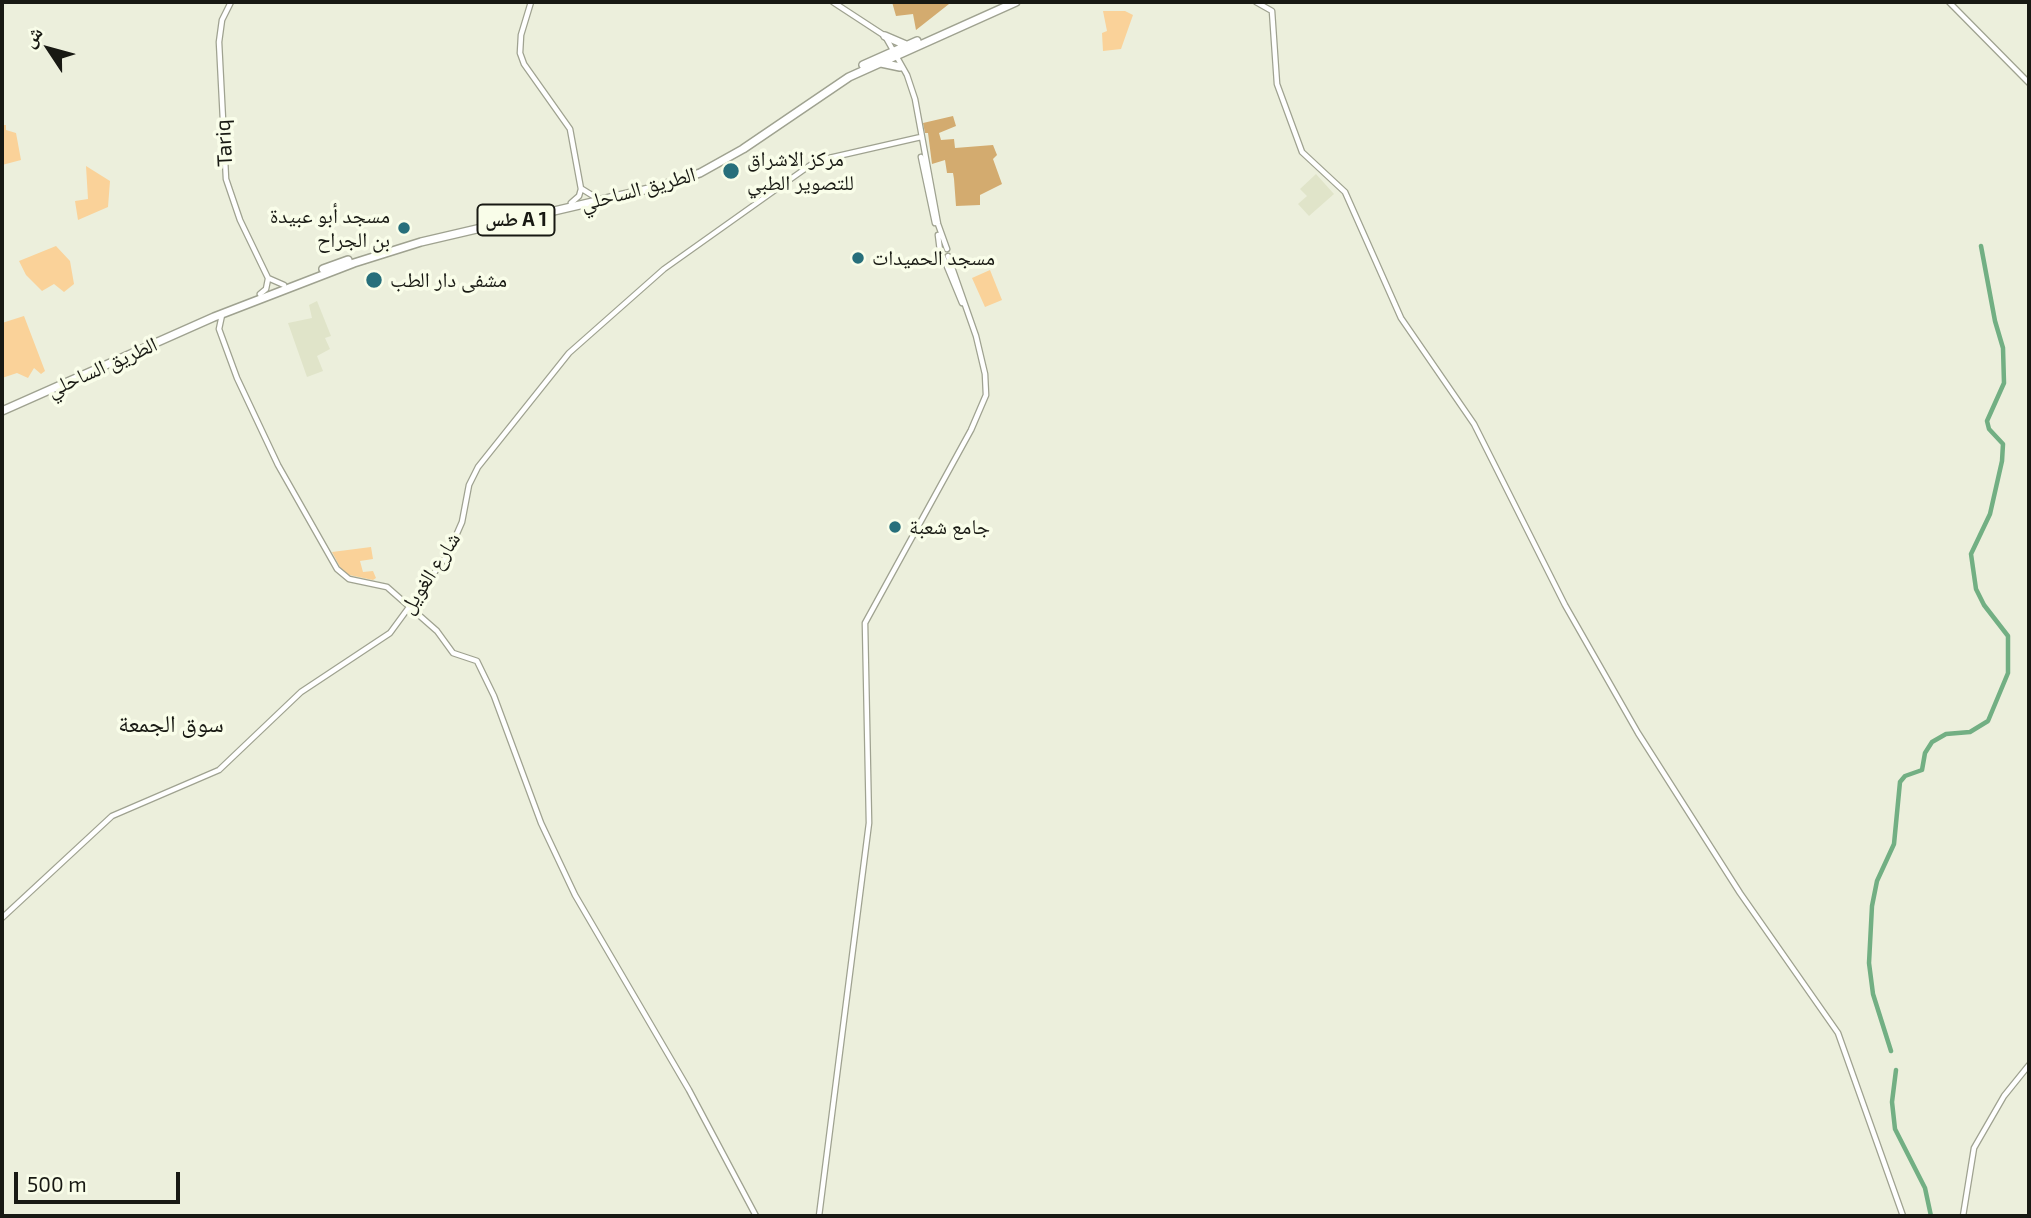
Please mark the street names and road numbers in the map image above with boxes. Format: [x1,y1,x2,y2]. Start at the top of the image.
street label: Tariq [210,119,238,167]
street label: الطريق الساحلي [578,162,698,216]
road number: طس A 1 [477,204,554,235]
street label: الطريق الساحلي [43,331,161,403]
street label: شارع الغويل [394,527,466,619]

